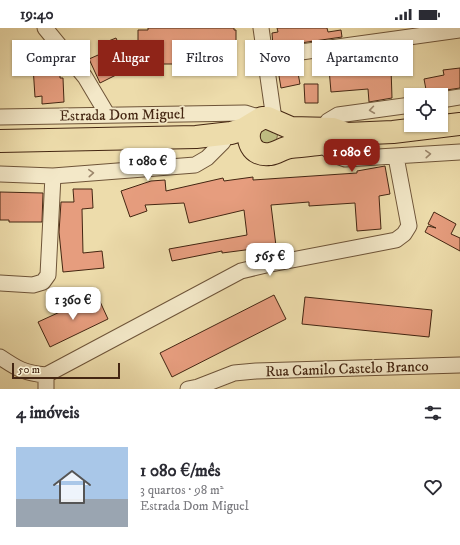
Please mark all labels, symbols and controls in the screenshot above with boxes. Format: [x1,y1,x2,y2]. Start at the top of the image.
text: 19:40 [20,5,54,24]
chip: Comprar [12,40,90,76]
chip: Alugar [98,40,164,76]
chip: Filtros [172,40,237,76]
chip: Novo [245,40,304,76]
chip: Apartamento [312,40,413,76]
map controls [404,88,448,132]
button: locate [404,88,448,132]
street label: Estrada Dom Miguel [59,104,185,126]
one-way arrow [369,105,375,114]
pin: 1 080 € [315,139,389,173]
text: 1 080 € [333,144,371,160]
pin: 1 080 € [111,148,185,182]
one-way arrow [425,150,431,159]
text: 1 080 € [129,153,167,169]
one-way arrow [88,168,94,177]
pin: 565 € [242,243,298,277]
text: 565 € [255,248,285,264]
pin: 1 360 € [36,287,110,321]
text: 1 360 € [55,292,91,308]
street label: Rua Camilo Castelo Branco [265,357,429,381]
scale bar [12,361,120,380]
text: 50 m [18,363,40,377]
text: 4 imóveis [16,402,79,424]
icon: filters [422,402,444,424]
text: 1 080 €/mês [140,460,220,482]
icon: home [48,463,96,511]
icon: heart [422,476,444,498]
text: 3 quartos · 98 m² [140,482,224,498]
text: Estrada Dom Miguel [140,498,249,514]

